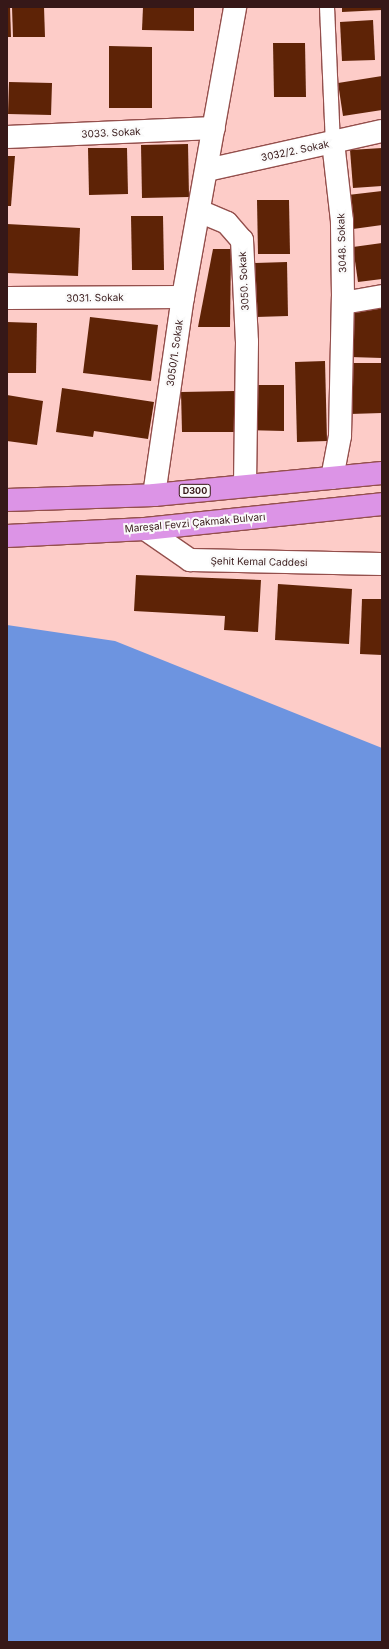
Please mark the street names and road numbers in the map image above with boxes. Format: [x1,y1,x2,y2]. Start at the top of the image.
street label: 3033. Sokak [81,125,141,141]
street label: 3032/2. Sokak [260,138,330,164]
street label: 3048. Sokak [335,213,349,273]
street label: 3050. Sokak [236,251,252,311]
street label: 3031. Sokak [66,291,124,305]
street label: 3050/1. Sokak [164,319,186,387]
road number: D300 [178,484,212,498]
street label: Mareşal Fevzi Çakmak Bulvarı [124,511,266,535]
street label: Şehit Kemal Caddesi [210,555,308,569]

